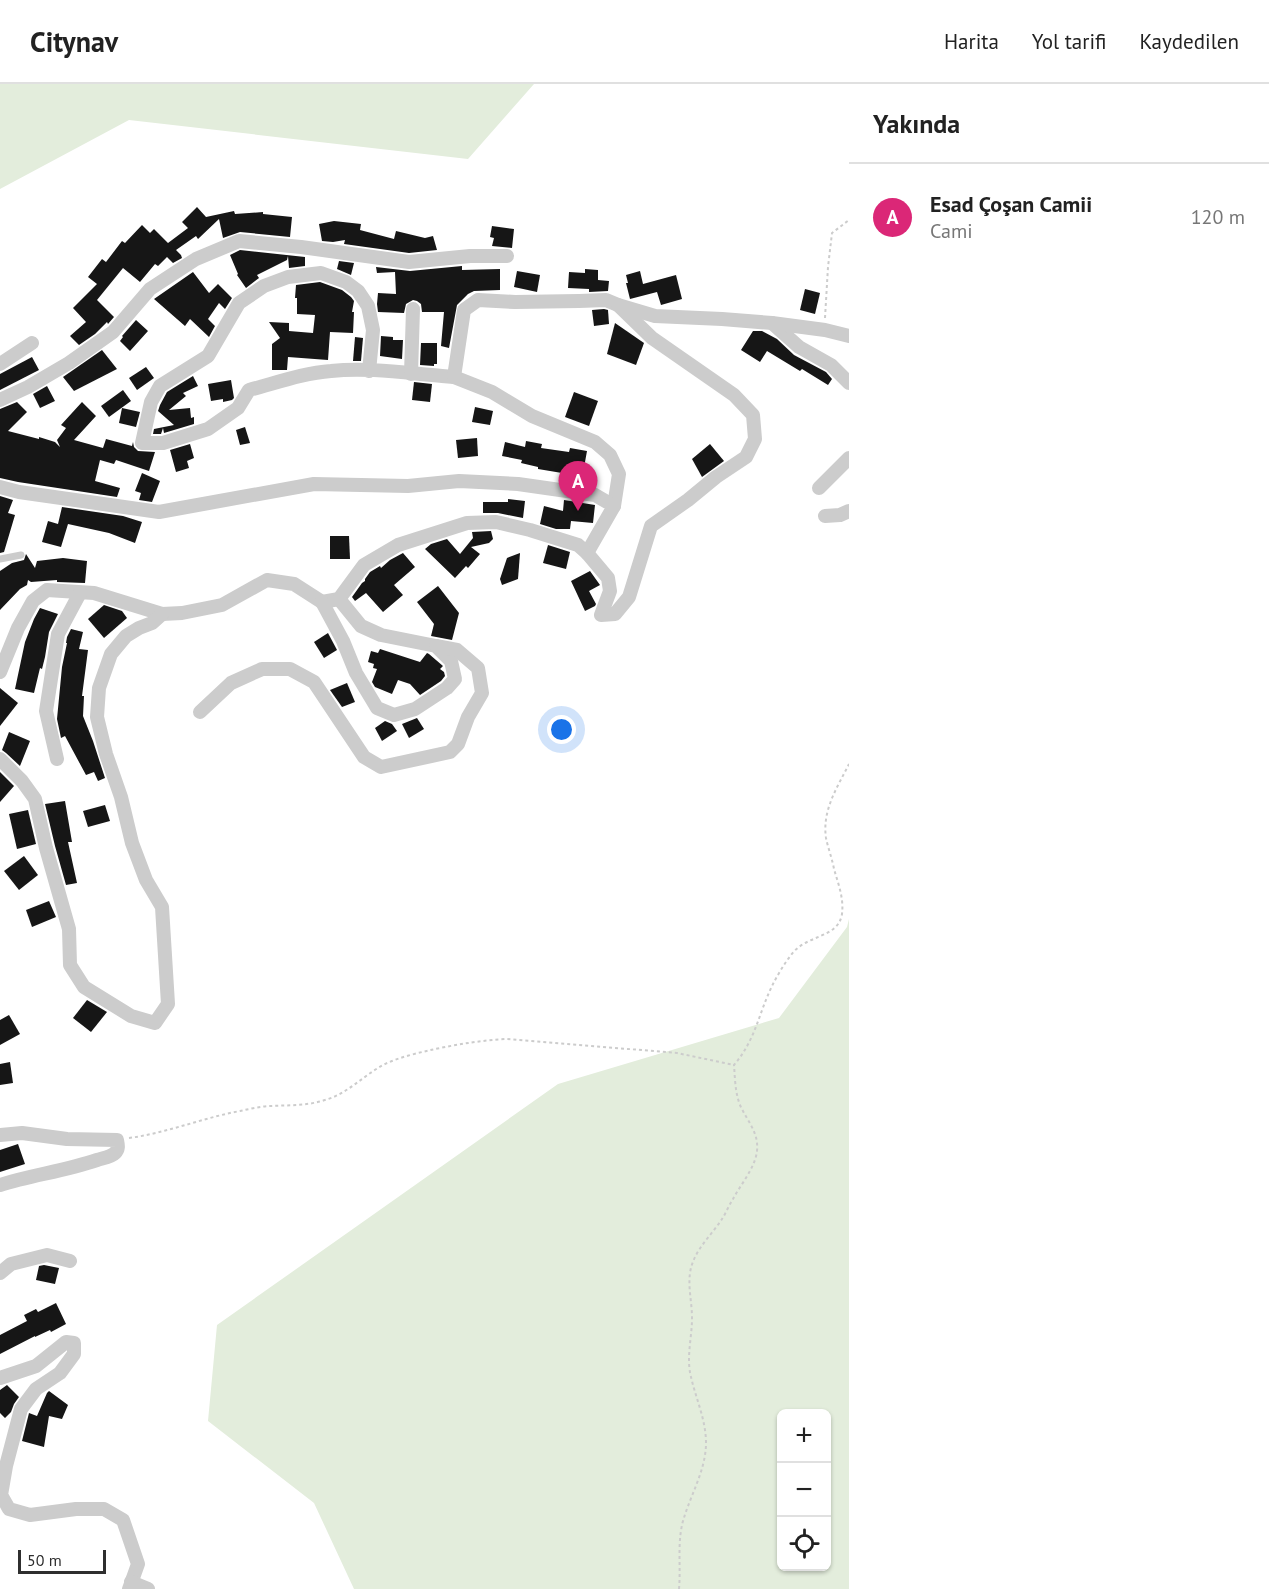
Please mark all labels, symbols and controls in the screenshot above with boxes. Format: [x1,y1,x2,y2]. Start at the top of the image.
text: Citynav [30,23,118,60]
text: Harita [944,28,999,55]
text: Yol tarifi [1032,28,1106,55]
text: Kaydedilen [1139,28,1239,55]
text: Yakında [873,107,960,140]
text: Esad Çoşan Camii [930,190,1092,218]
text: A [886,204,899,230]
text: 120 m [1191,204,1245,230]
text: Cami [930,218,973,244]
pin: A [558,462,598,511]
your location [547,715,576,744]
map controls [777,1409,831,1571]
button: + [777,1409,831,1463]
button: − [777,1463,831,1517]
button: locate [777,1517,831,1571]
scale bar [18,1547,106,1574]
text: 50 m [27,1550,62,1570]

